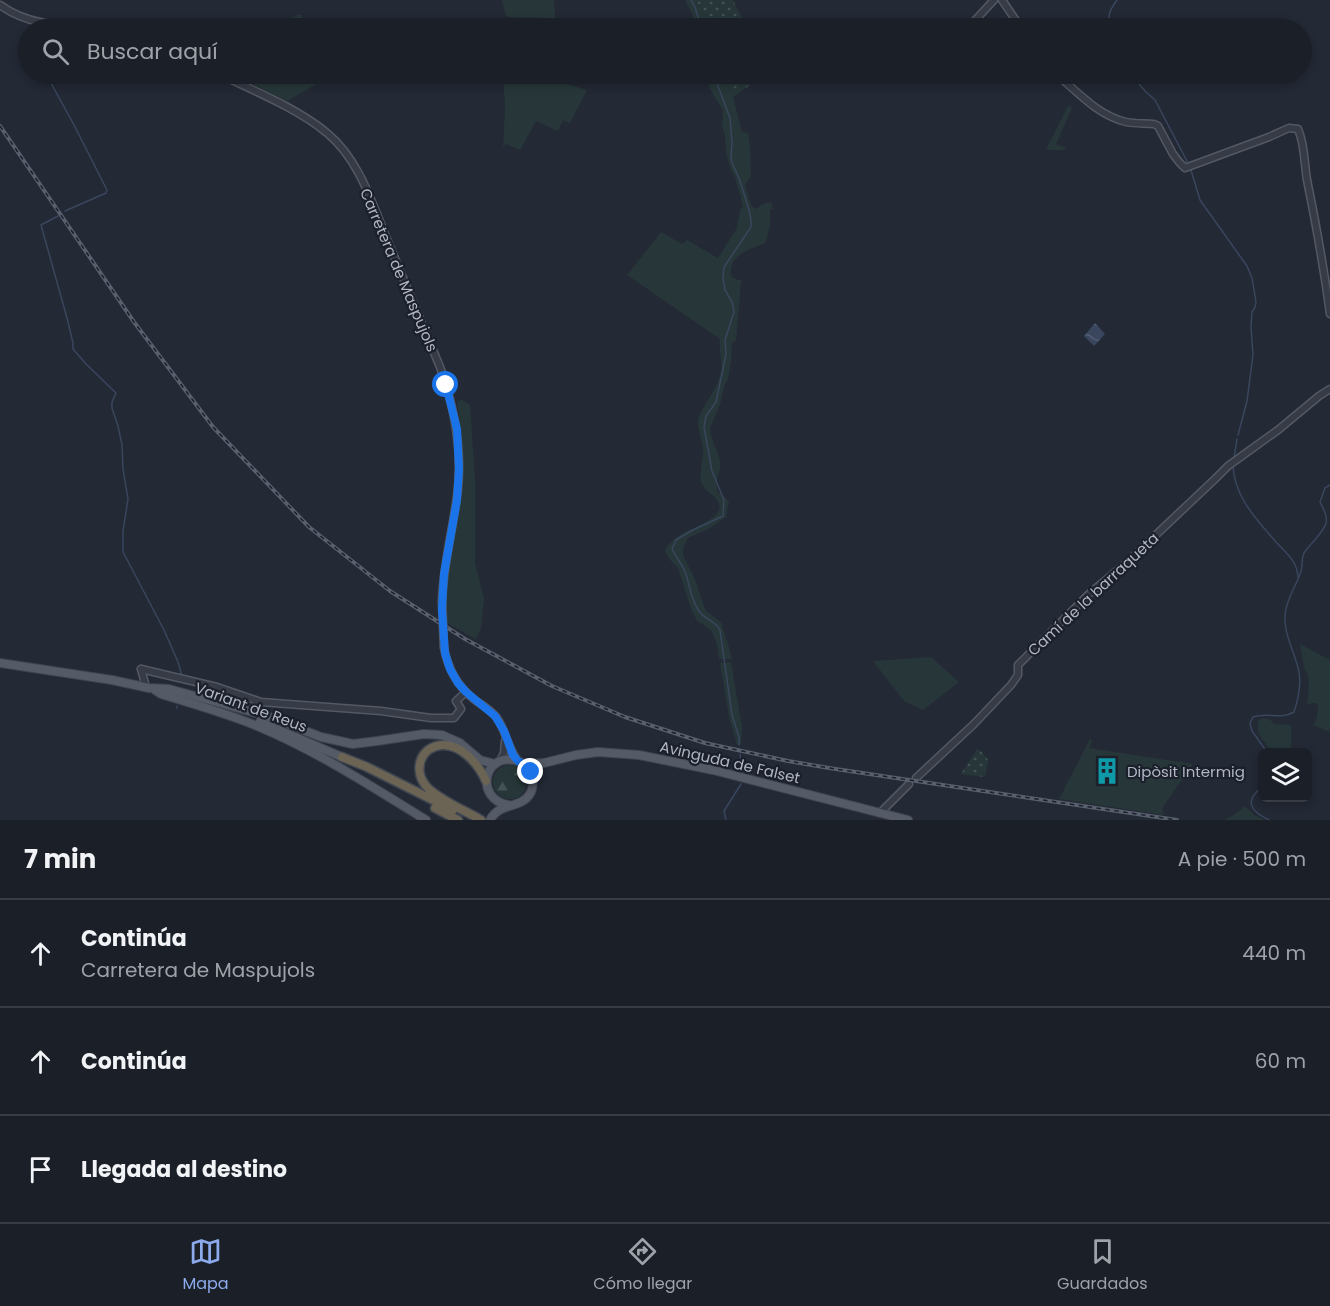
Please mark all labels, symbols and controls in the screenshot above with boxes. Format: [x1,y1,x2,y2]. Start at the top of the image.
search box [18,18,1312,84]
icon: search [39,35,72,68]
text: Buscar aquí [87,36,218,67]
street label: Carretera de Maspujols [355,185,443,355]
route start [432,371,458,397]
street label: Camí de la barraqueta [1023,528,1163,660]
street label: Variant de Reus [192,677,310,737]
street label: Avinguda de Falset [658,736,802,788]
map controls [1258,748,1312,802]
button: layers [1258,748,1312,802]
building icon: Dipòsit Intermig [1092,756,1122,786]
route end [517,758,543,784]
place label: Dipòsit Intermig [1127,761,1245,782]
text: 7 min [24,841,96,877]
text: A pie · 500 m [1178,845,1306,873]
text: Continúa [81,923,187,954]
icon: ahead [24,937,57,970]
text: 440 m [1242,939,1306,967]
text: Carretera de Maspujols [81,956,315,984]
icon: ahead [24,1045,57,1078]
text: Continúa [81,1046,187,1077]
text: 60 m [1255,1047,1306,1075]
icon: arrive [24,1153,57,1186]
text: Llegada al destino [81,1154,287,1185]
tab: Mapa [182,1235,229,1296]
tab: Cómo llegar [593,1235,692,1296]
tab: Guardados [1057,1235,1148,1296]

